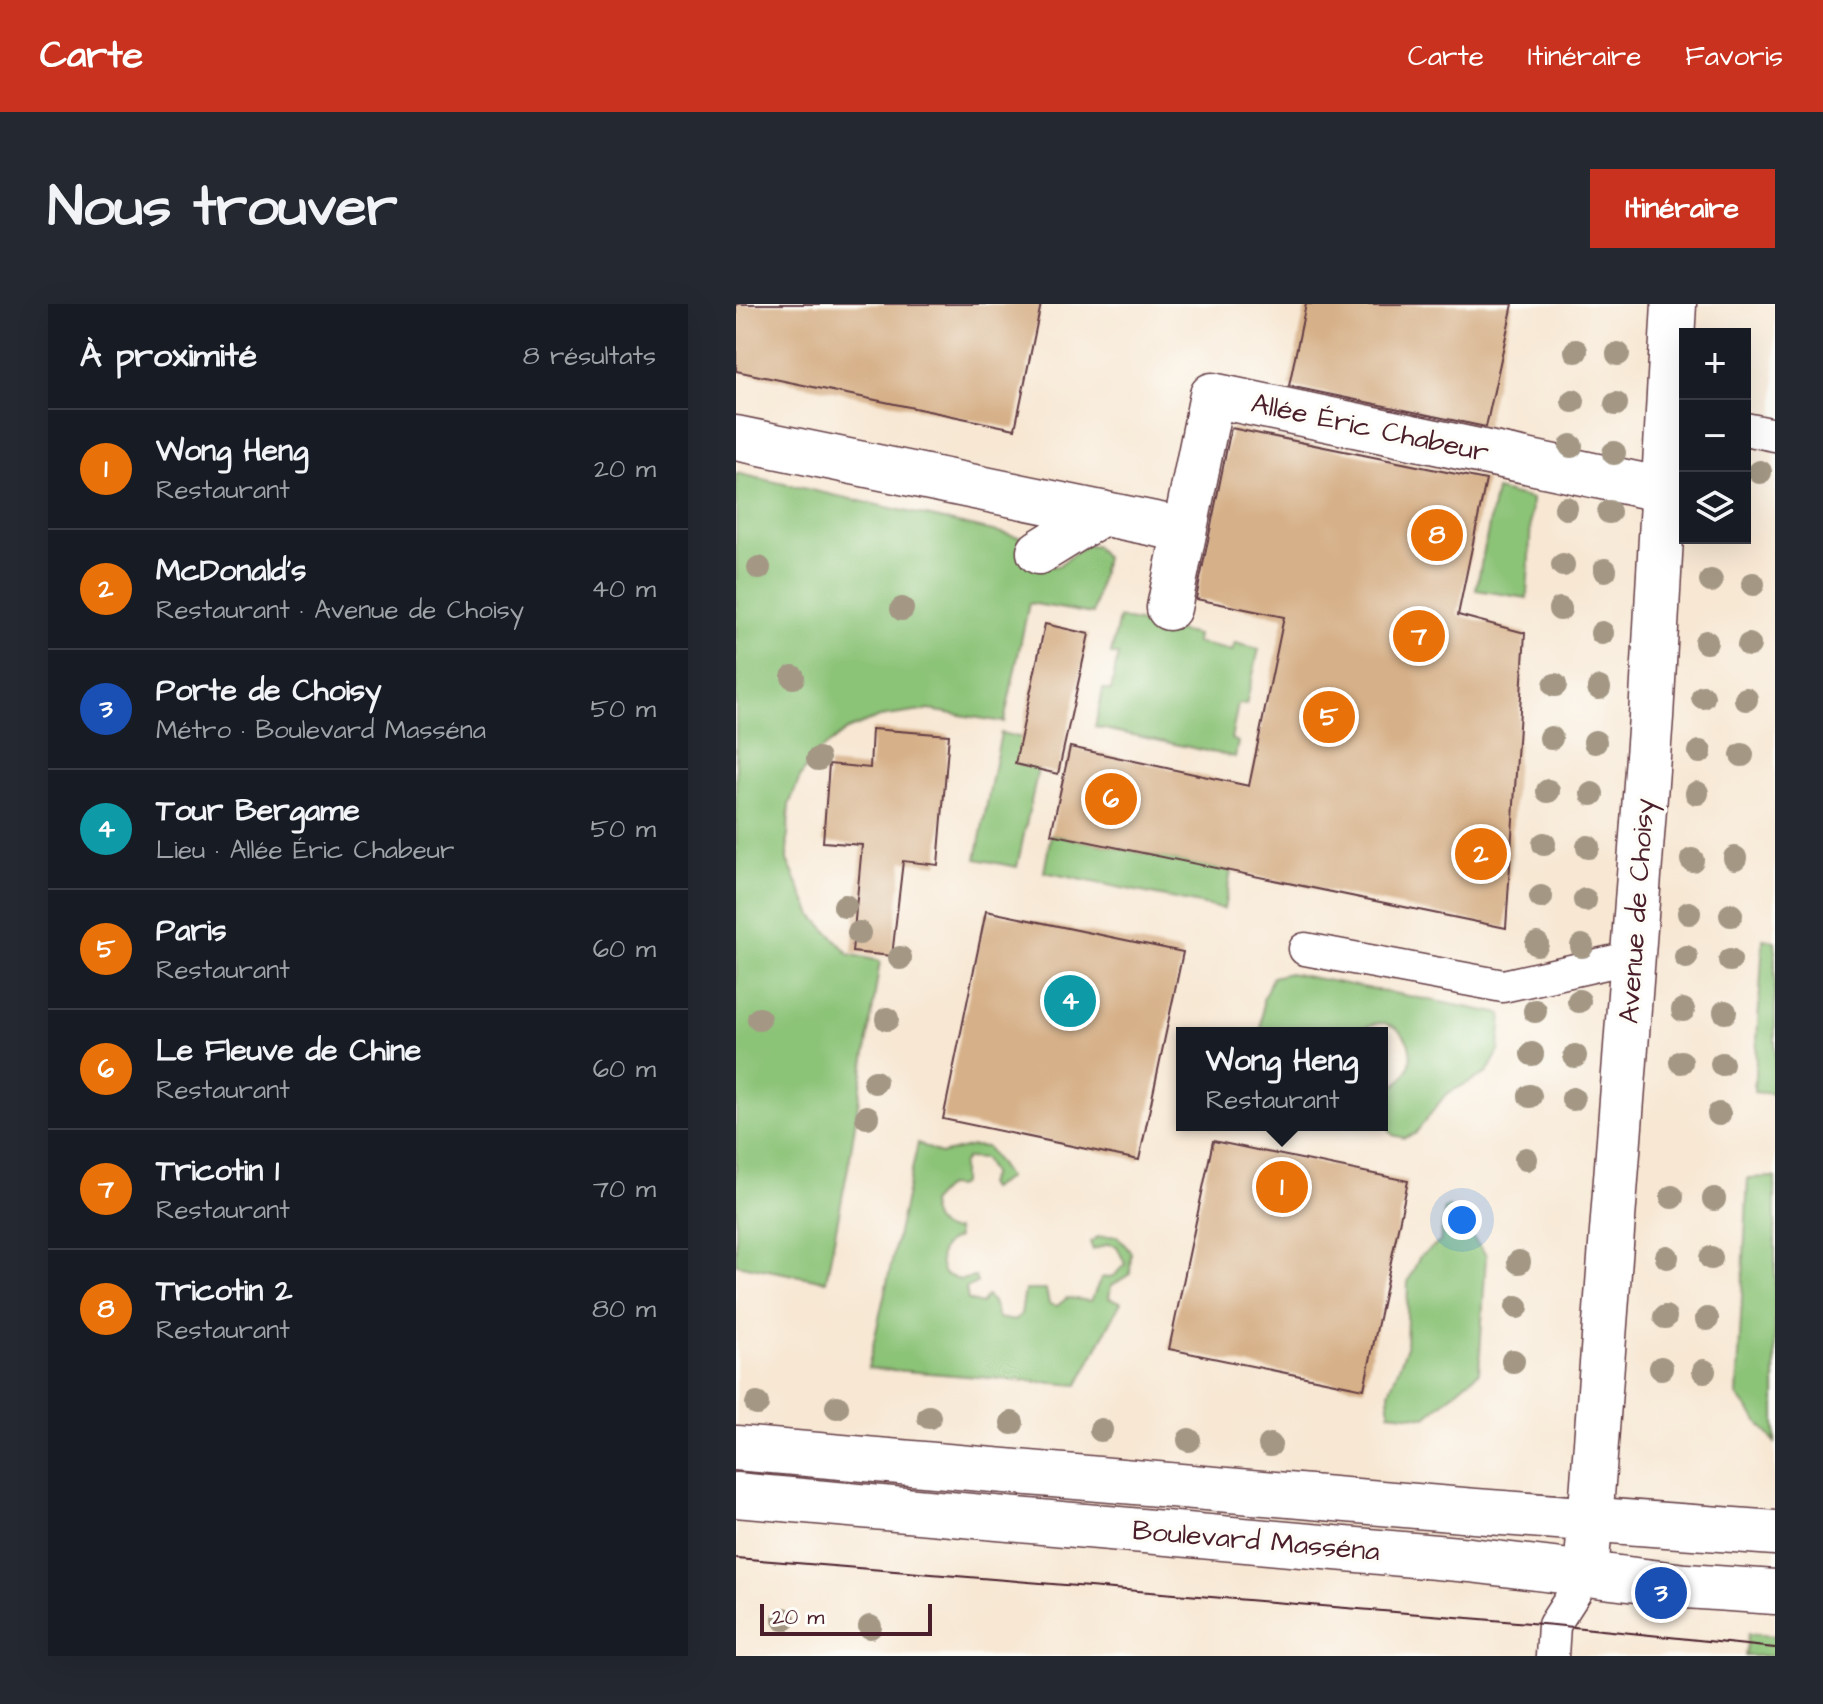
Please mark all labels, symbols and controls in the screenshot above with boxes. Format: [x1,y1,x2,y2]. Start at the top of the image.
text: Carte [40,30,143,82]
text: Carte [1408,37,1484,76]
text: Itinéraire [1528,37,1641,76]
text: Favoris [1685,37,1783,76]
text: Nous trouver [48,169,397,247]
button: Itinéraire [1590,169,1775,248]
map controls [1679,328,1751,544]
button: + [1679,328,1751,400]
text: À proximité [80,332,257,380]
text: 8 résultats [523,338,656,374]
street label: Allée Éric Chabeur [1248,384,1492,472]
button: − [1679,400,1751,472]
text: Wong Heng [156,430,308,472]
text: 1 [104,451,108,487]
text: 20 m [594,451,656,487]
text: Restaurant [156,472,290,508]
button: layers [1679,472,1751,544]
pin: 8 [1411,505,1463,565]
text: McDonald's [156,550,306,592]
text: 2 [99,571,113,607]
text: 40 m [591,571,656,607]
text: Restaurant · Avenue de Choisy [156,592,524,628]
pin: 7 [1393,606,1445,666]
text: Porte de Choisy [156,670,382,712]
pin: 5 [1303,687,1355,747]
text: 3 [99,691,113,727]
text: 50 m [591,691,656,727]
text: Métro · Boulevard Masséna [156,712,486,748]
pin: 6 [1085,769,1137,829]
text: Tour Bergame [156,790,360,832]
street label: Avenue de Choisy [1610,797,1666,1025]
text: 4 [97,811,115,847]
text: 50 m [591,811,656,847]
pin: 2 [1455,824,1507,884]
text: Lieu · Allée Éric Chabeur [156,832,454,868]
text: Paris [156,910,227,952]
text: 5 [97,931,115,967]
text: 60 m [593,931,656,967]
text: Restaurant [156,952,290,988]
pin: 4 [1044,971,1096,1031]
popup [1176,1027,1388,1131]
text: Le Fleuve de Chine [156,1030,421,1072]
text: Wong Heng [1206,1040,1358,1082]
text: 6 [98,1051,114,1087]
text: 60 m [593,1051,656,1087]
text: Restaurant [156,1072,290,1108]
text: Restaurant [1206,1082,1339,1118]
text: Tricotin 1 [156,1150,279,1192]
pin: 1 [1256,1157,1308,1217]
text: 7 [98,1171,114,1207]
text: 70 m [593,1171,656,1207]
text: Restaurant [156,1192,290,1228]
your location [1442,1200,1482,1240]
text: Tricotin 2 [156,1270,293,1312]
text: 8 [98,1291,114,1327]
text: 80 m [592,1291,656,1327]
text: Restaurant [156,1312,290,1348]
street label: Boulevard Masséna [1131,1511,1381,1571]
pin: 3 [1635,1563,1687,1623]
scale bar [760,1600,932,1636]
text: 20 m [772,1602,824,1633]

